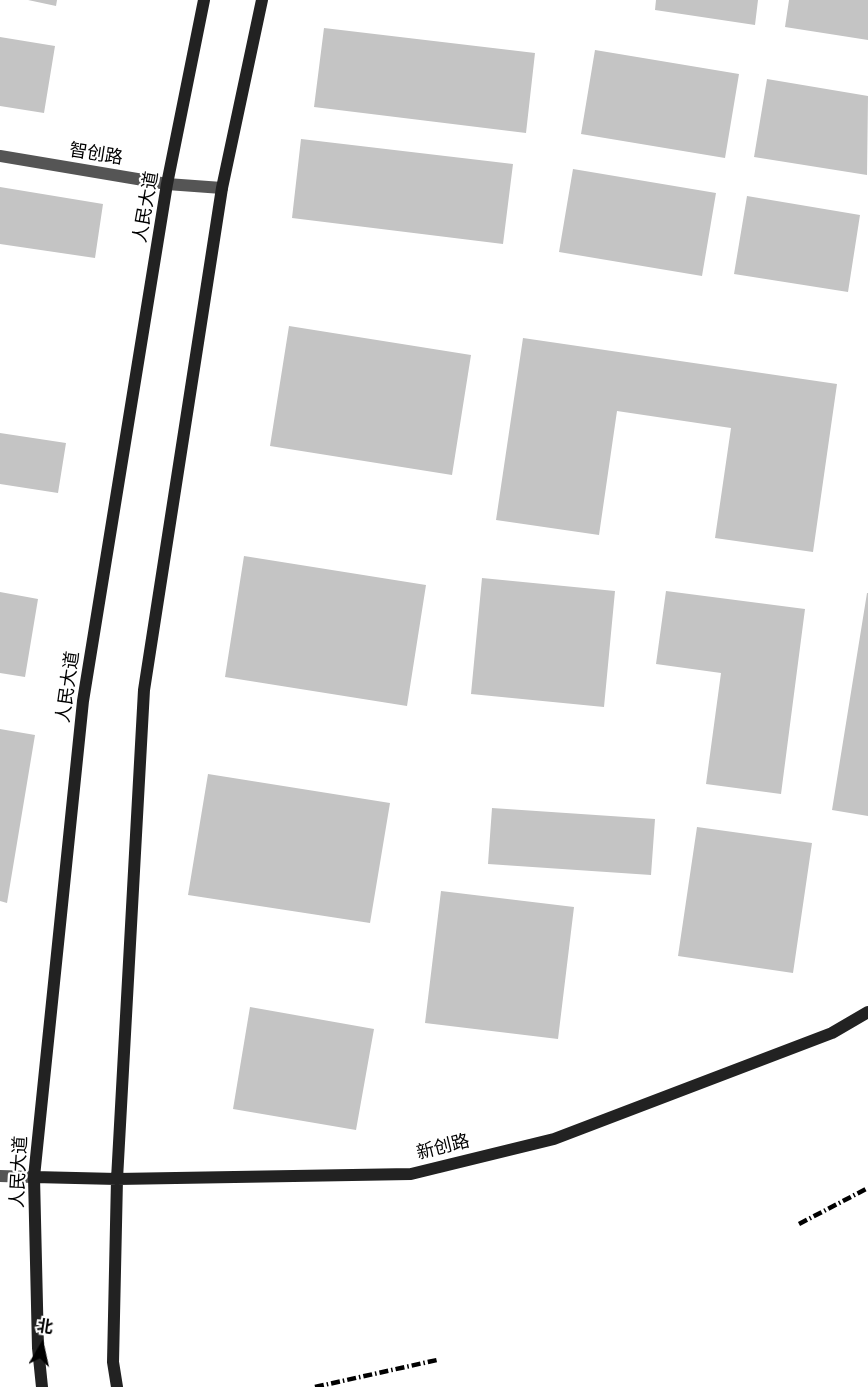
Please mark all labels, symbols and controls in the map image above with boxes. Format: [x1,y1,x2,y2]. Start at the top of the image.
street label: 智创路 [68,139,124,169]
street label: 人民大道 [129,170,163,244]
street label: 人民大道 [52,650,84,724]
street label: 新创路 [414,1130,472,1164]
street label: 人民大道 [6,1135,32,1209]
north arrow [12,1315,72,1375]
text: 北 [35,1316,54,1337]

